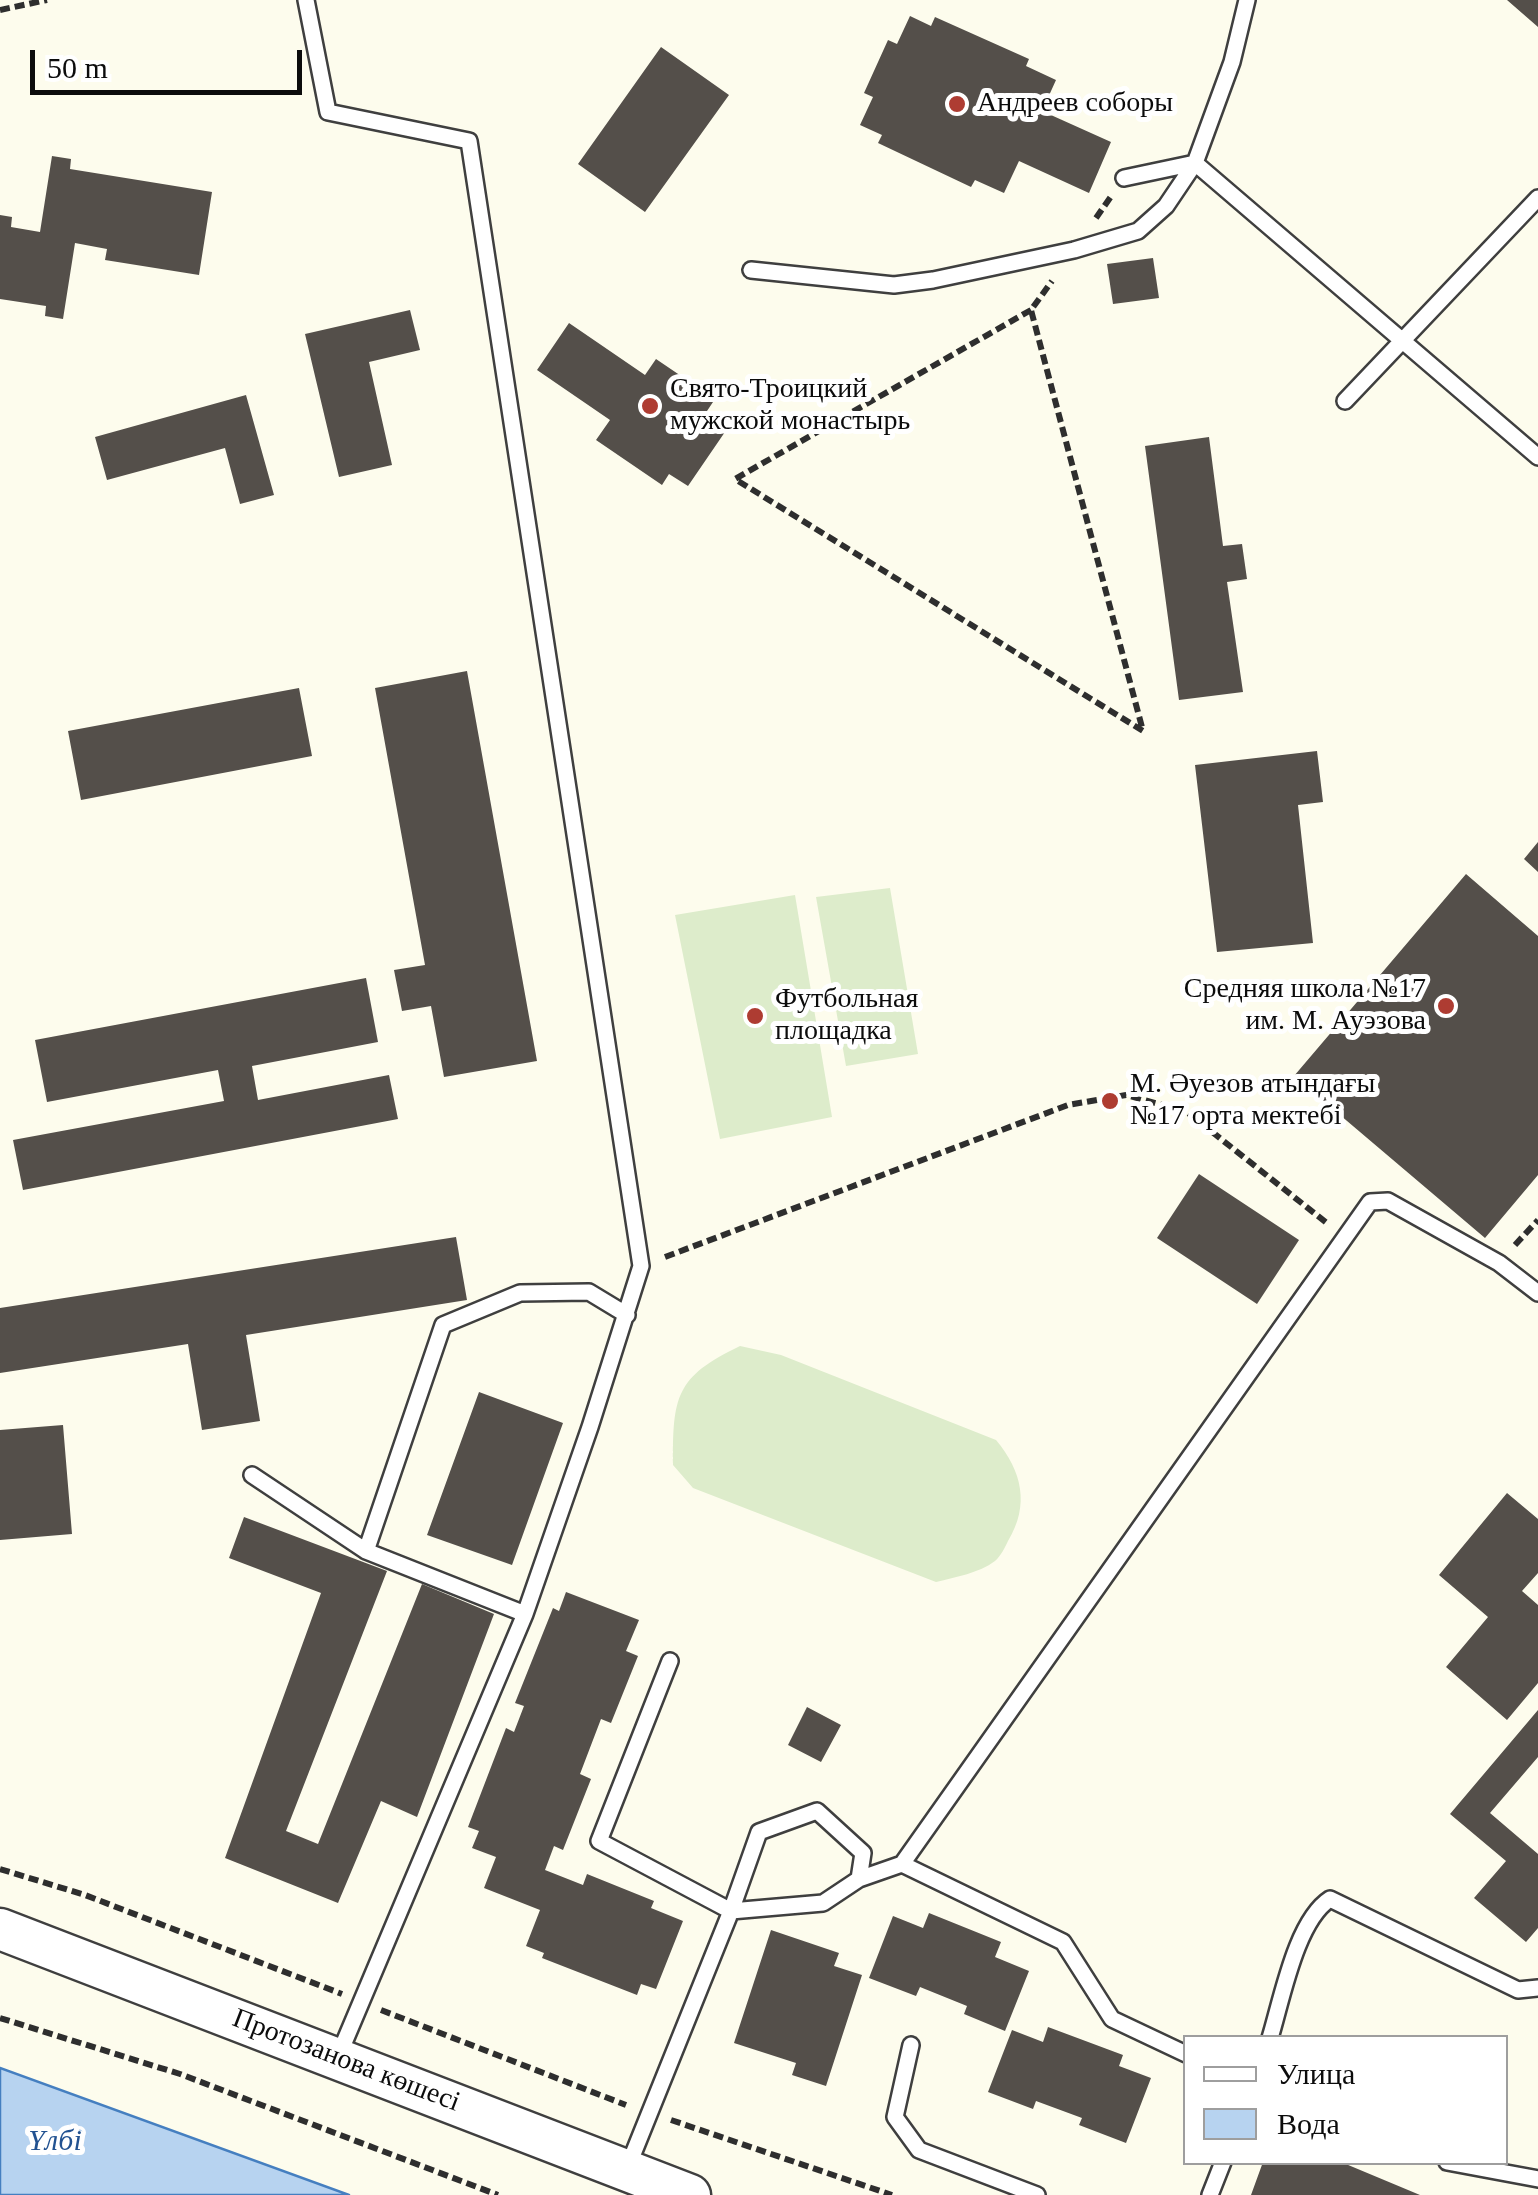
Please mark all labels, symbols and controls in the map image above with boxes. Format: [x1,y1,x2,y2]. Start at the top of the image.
scale bar [35,30,308,92]
text: 50 m [47,51,108,84]
place label: Андреев соборы [977,87,1173,121]
marker: Андреев соборы [946,93,968,115]
place label: Свято-Троицкий мужской монастырь [670,373,910,439]
marker: Свято-Троицкий мужской монастырь [639,395,661,417]
place label: Средняя школа №17 им. М. Ауэзова [1184,973,1426,1039]
place label: Футбольная площадка [775,983,918,1049]
marker: Средняя школа №17 им. М. Ауэзова [1435,995,1457,1017]
marker: Футбольная площадка [744,1005,766,1027]
place label: М. Әуезов атындағы №17 орта мектебі [1130,1068,1375,1134]
marker: М. Әуезов атындағы №17 орта мектебі [1099,1090,1121,1112]
street label: Протозанова көшесі [227,2002,465,2120]
legend [1183,2035,1508,2165]
text: Улица [1277,2057,1355,2090]
text: Вода [1277,2107,1340,2140]
water label: Үлбі [28,2124,82,2160]

